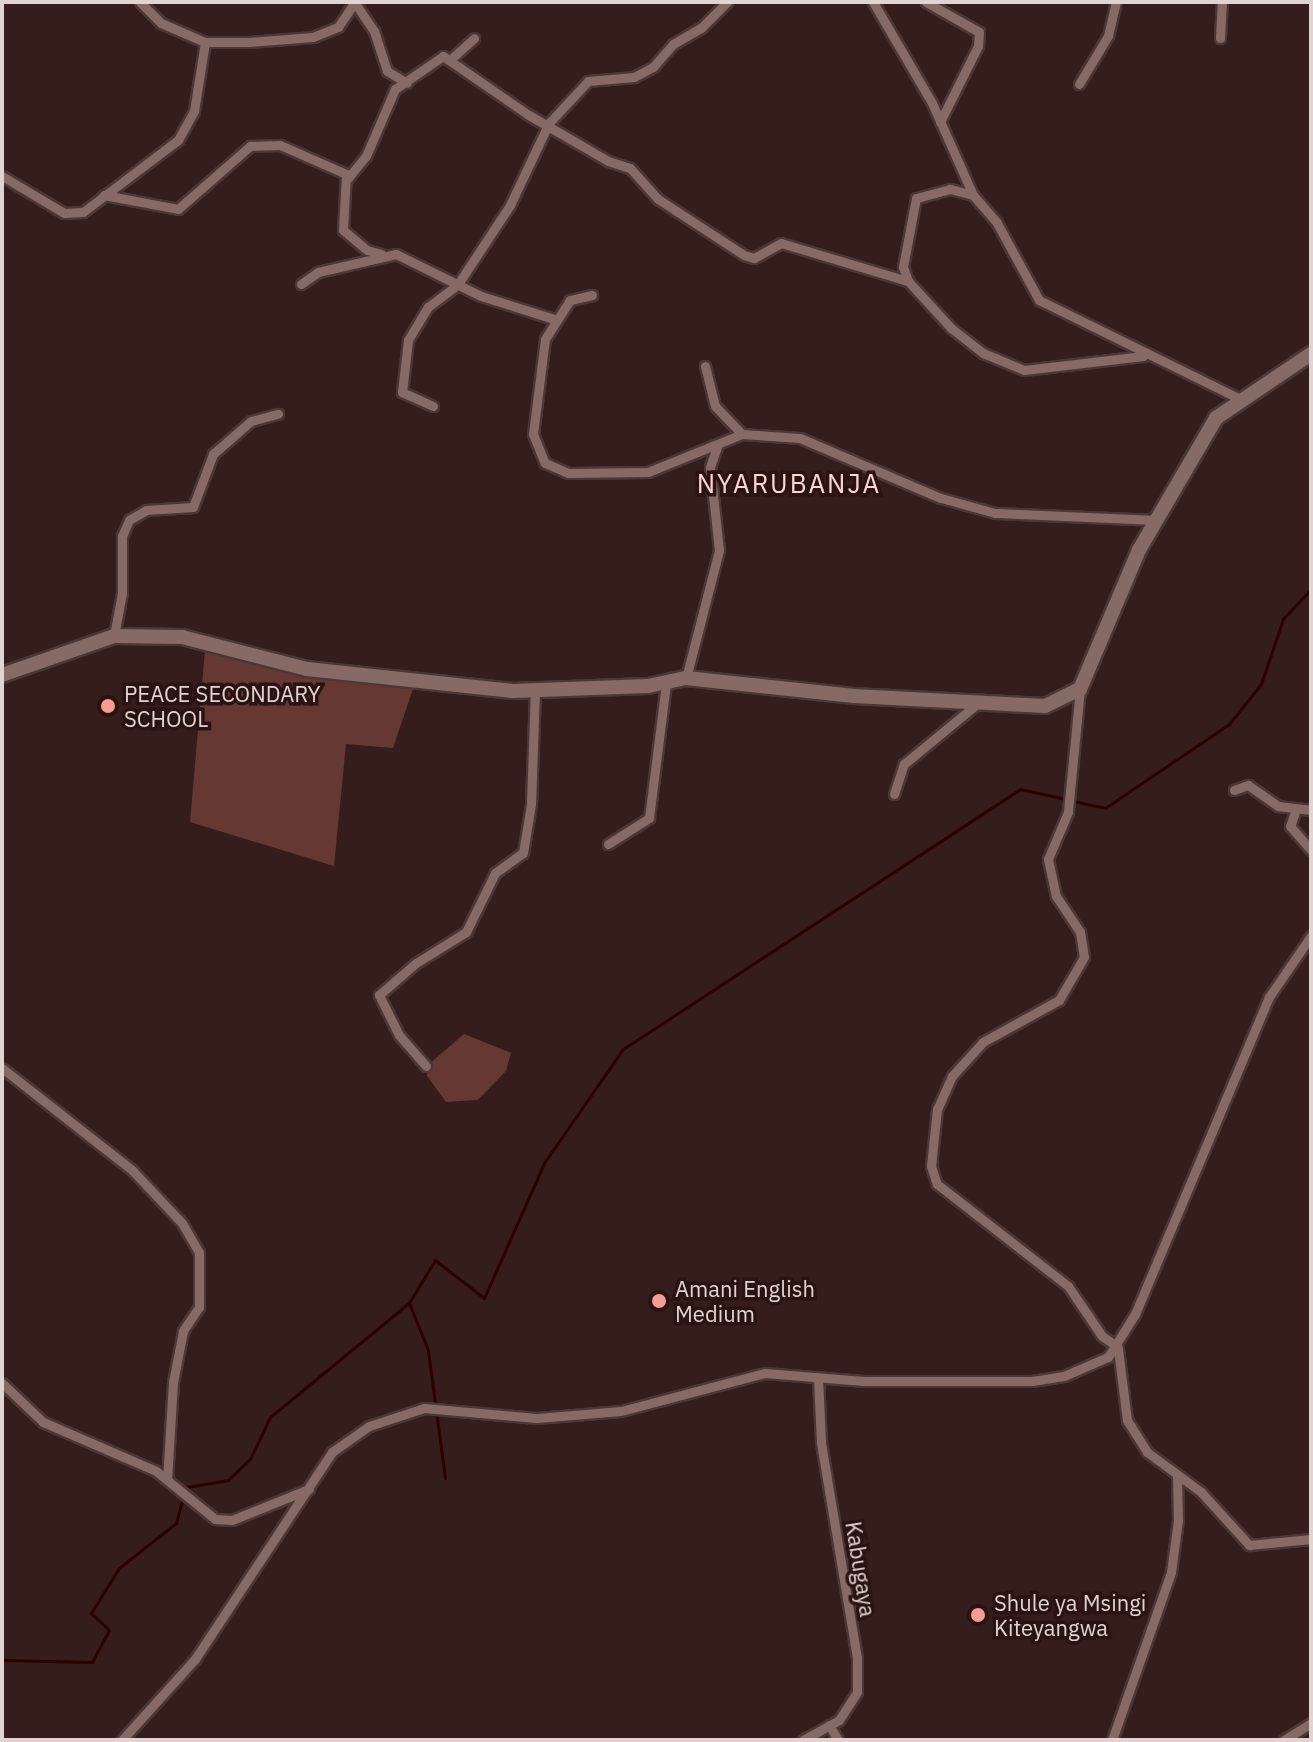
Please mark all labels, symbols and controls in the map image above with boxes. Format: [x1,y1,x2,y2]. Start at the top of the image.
district label: NYARUBANJA [697,468,881,500]
place label: PEACE SECONDARY SCHOOL [124,680,321,732]
marker: PEACE SECONDARY SCHOOL [99,697,117,715]
place label: Amani English Medium [675,1275,815,1326]
marker: Amani English Medium [650,1292,668,1310]
street label: Kabugaya [840,1519,882,1619]
place label: Shule ya Msingi Kiteyangwa [994,1589,1146,1640]
marker: Shule ya Msingi Kiteyangwa [969,1606,987,1624]

